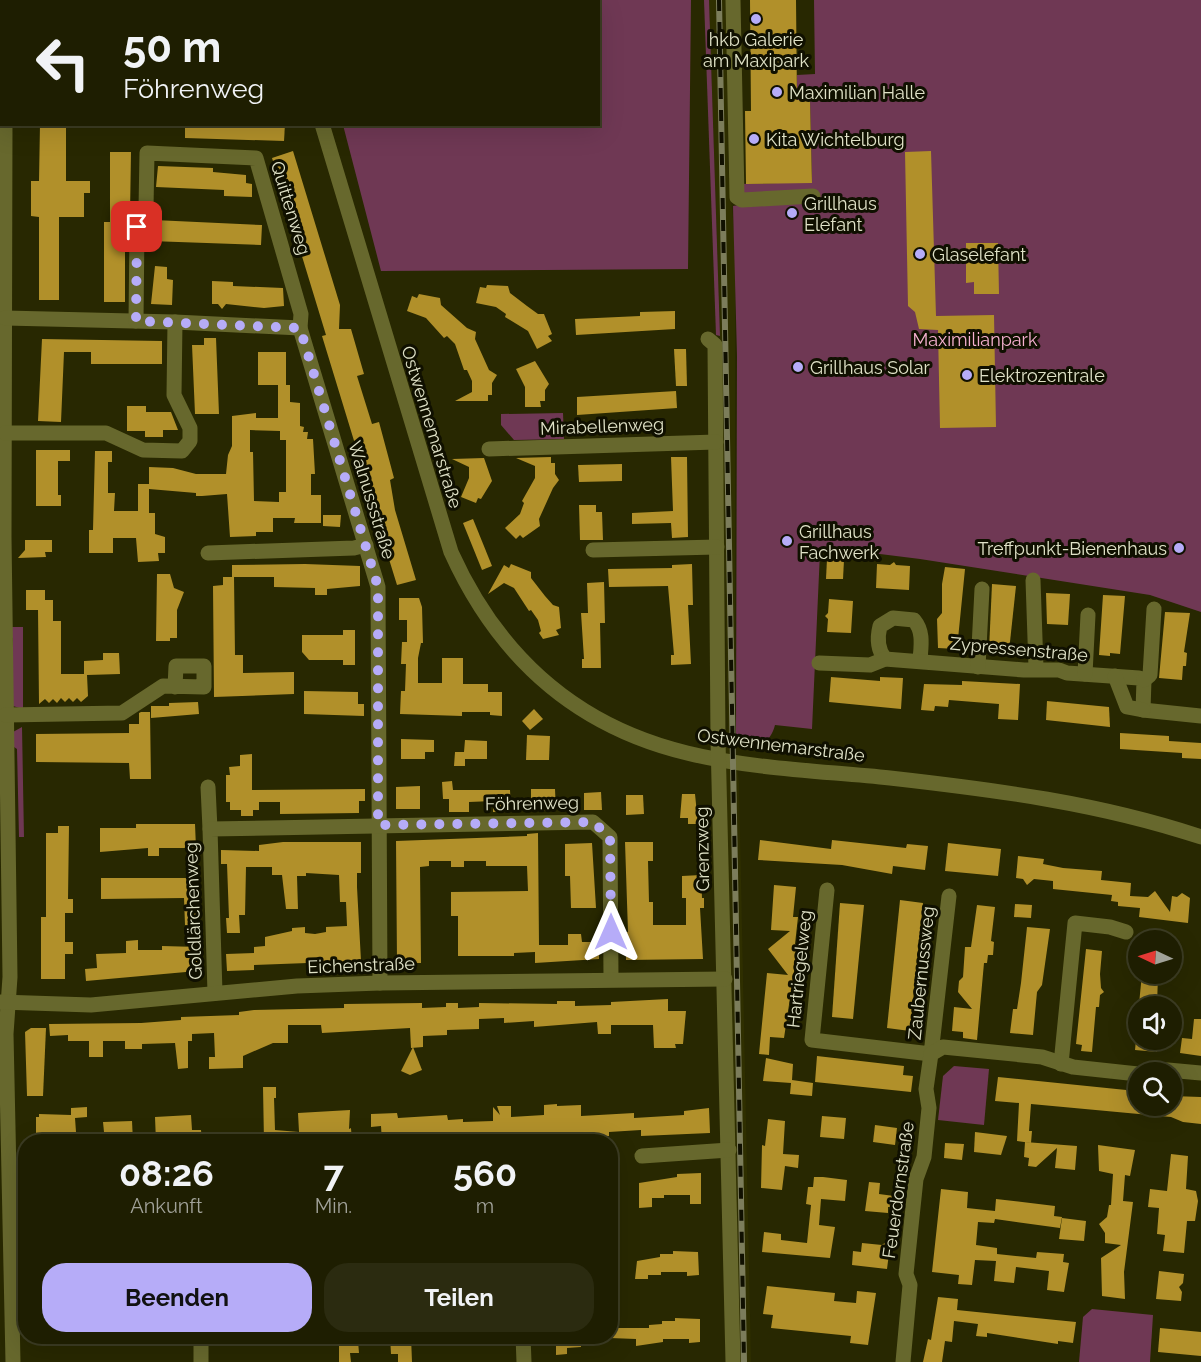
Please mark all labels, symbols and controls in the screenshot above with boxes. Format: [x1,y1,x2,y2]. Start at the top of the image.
marker: hkb Galerie am Maxipark [749,12,763,26]
text: 50 m [123,23,221,72]
icon: left [24,24,102,102]
place label: hkb Galerie am Maxipark [703,29,810,71]
text: Föhrenweg [123,73,264,104]
place label: Maximilian Halle [789,82,925,103]
marker: Maximilian Halle [770,85,784,99]
place label: Kita Wichtelburg [766,129,905,150]
marker: Kita Wichtelburg [747,132,761,146]
street label: Quittenweg [267,159,315,257]
place label: Grillhaus Elefant [804,193,877,235]
pin [111,201,162,252]
marker: Grillhaus Elefant [785,206,799,220]
icon: arrive [120,210,153,243]
place label: Glaselefant [932,244,1026,265]
marker: Glaselefant [913,247,927,261]
park label: Maximilianpark [913,329,1038,350]
street label: Ostwennemarstraße [397,343,467,511]
place label: Grillhaus Solar [810,357,931,378]
marker: Grillhaus Solar [791,360,805,374]
place label: Elektrozentrale [979,365,1105,386]
marker: Elektrozentrale [960,368,974,382]
street label: Mirabellenweg [540,413,664,439]
street label: Walnussstraße [344,438,400,562]
place label: Grillhaus Fachwerk [799,521,880,563]
marker: Grillhaus Fachwerk [780,534,794,548]
place label: Treffpunkt-Bienenhaus [978,538,1167,559]
marker: Treffpunkt-Bienenhaus [1172,541,1186,555]
street label: Zypressenstraße [949,633,1089,666]
street label: Ostwennemarstraße [696,724,866,766]
street label: Föhrenweg [485,792,579,814]
street label: Grenzweg [691,806,713,892]
street label: Goldlärchenweg [180,842,206,980]
position arrow [579,900,643,964]
street label: Zaubernussweg [904,905,938,1041]
street label: Hartriegelweg [782,909,816,1029]
north arrow [1128,930,1182,984]
map controls [1128,930,1182,1116]
street label: Eichenstraße [307,953,416,977]
button: sound [1128,996,1182,1050]
button: search [1128,1062,1182,1116]
street label: Feuerdornstraße [878,1120,918,1260]
text: 08:26 [119,1152,214,1194]
text: 7 [323,1152,344,1194]
text: 560 [453,1152,517,1194]
text: Ankunft [130,1194,203,1218]
text: Min. [315,1194,352,1218]
text: m [476,1194,494,1218]
button: Beenden [42,1263,312,1332]
button: Teilen [324,1263,594,1332]

